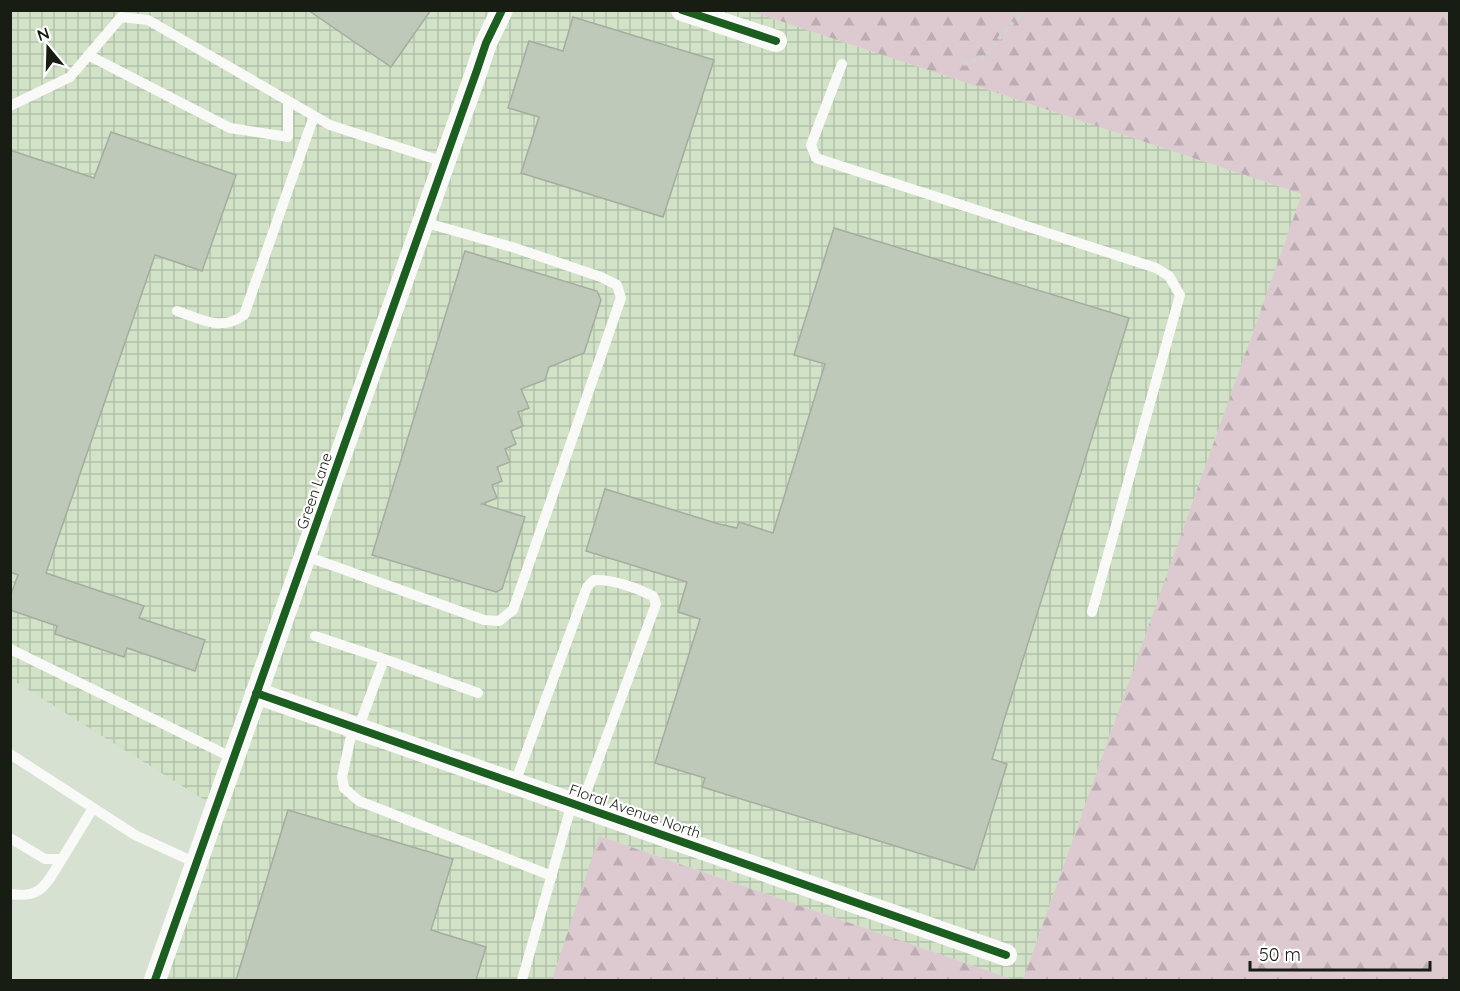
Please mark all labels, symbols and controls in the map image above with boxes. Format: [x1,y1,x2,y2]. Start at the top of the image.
north arrow [18,18,78,78]
text: N [34,22,52,45]
street label: Green Lane [292,450,336,532]
street label: Floral Avenue North [567,780,703,842]
scale bar [1250,934,1430,972]
text: 50 m [1259,943,1301,966]

